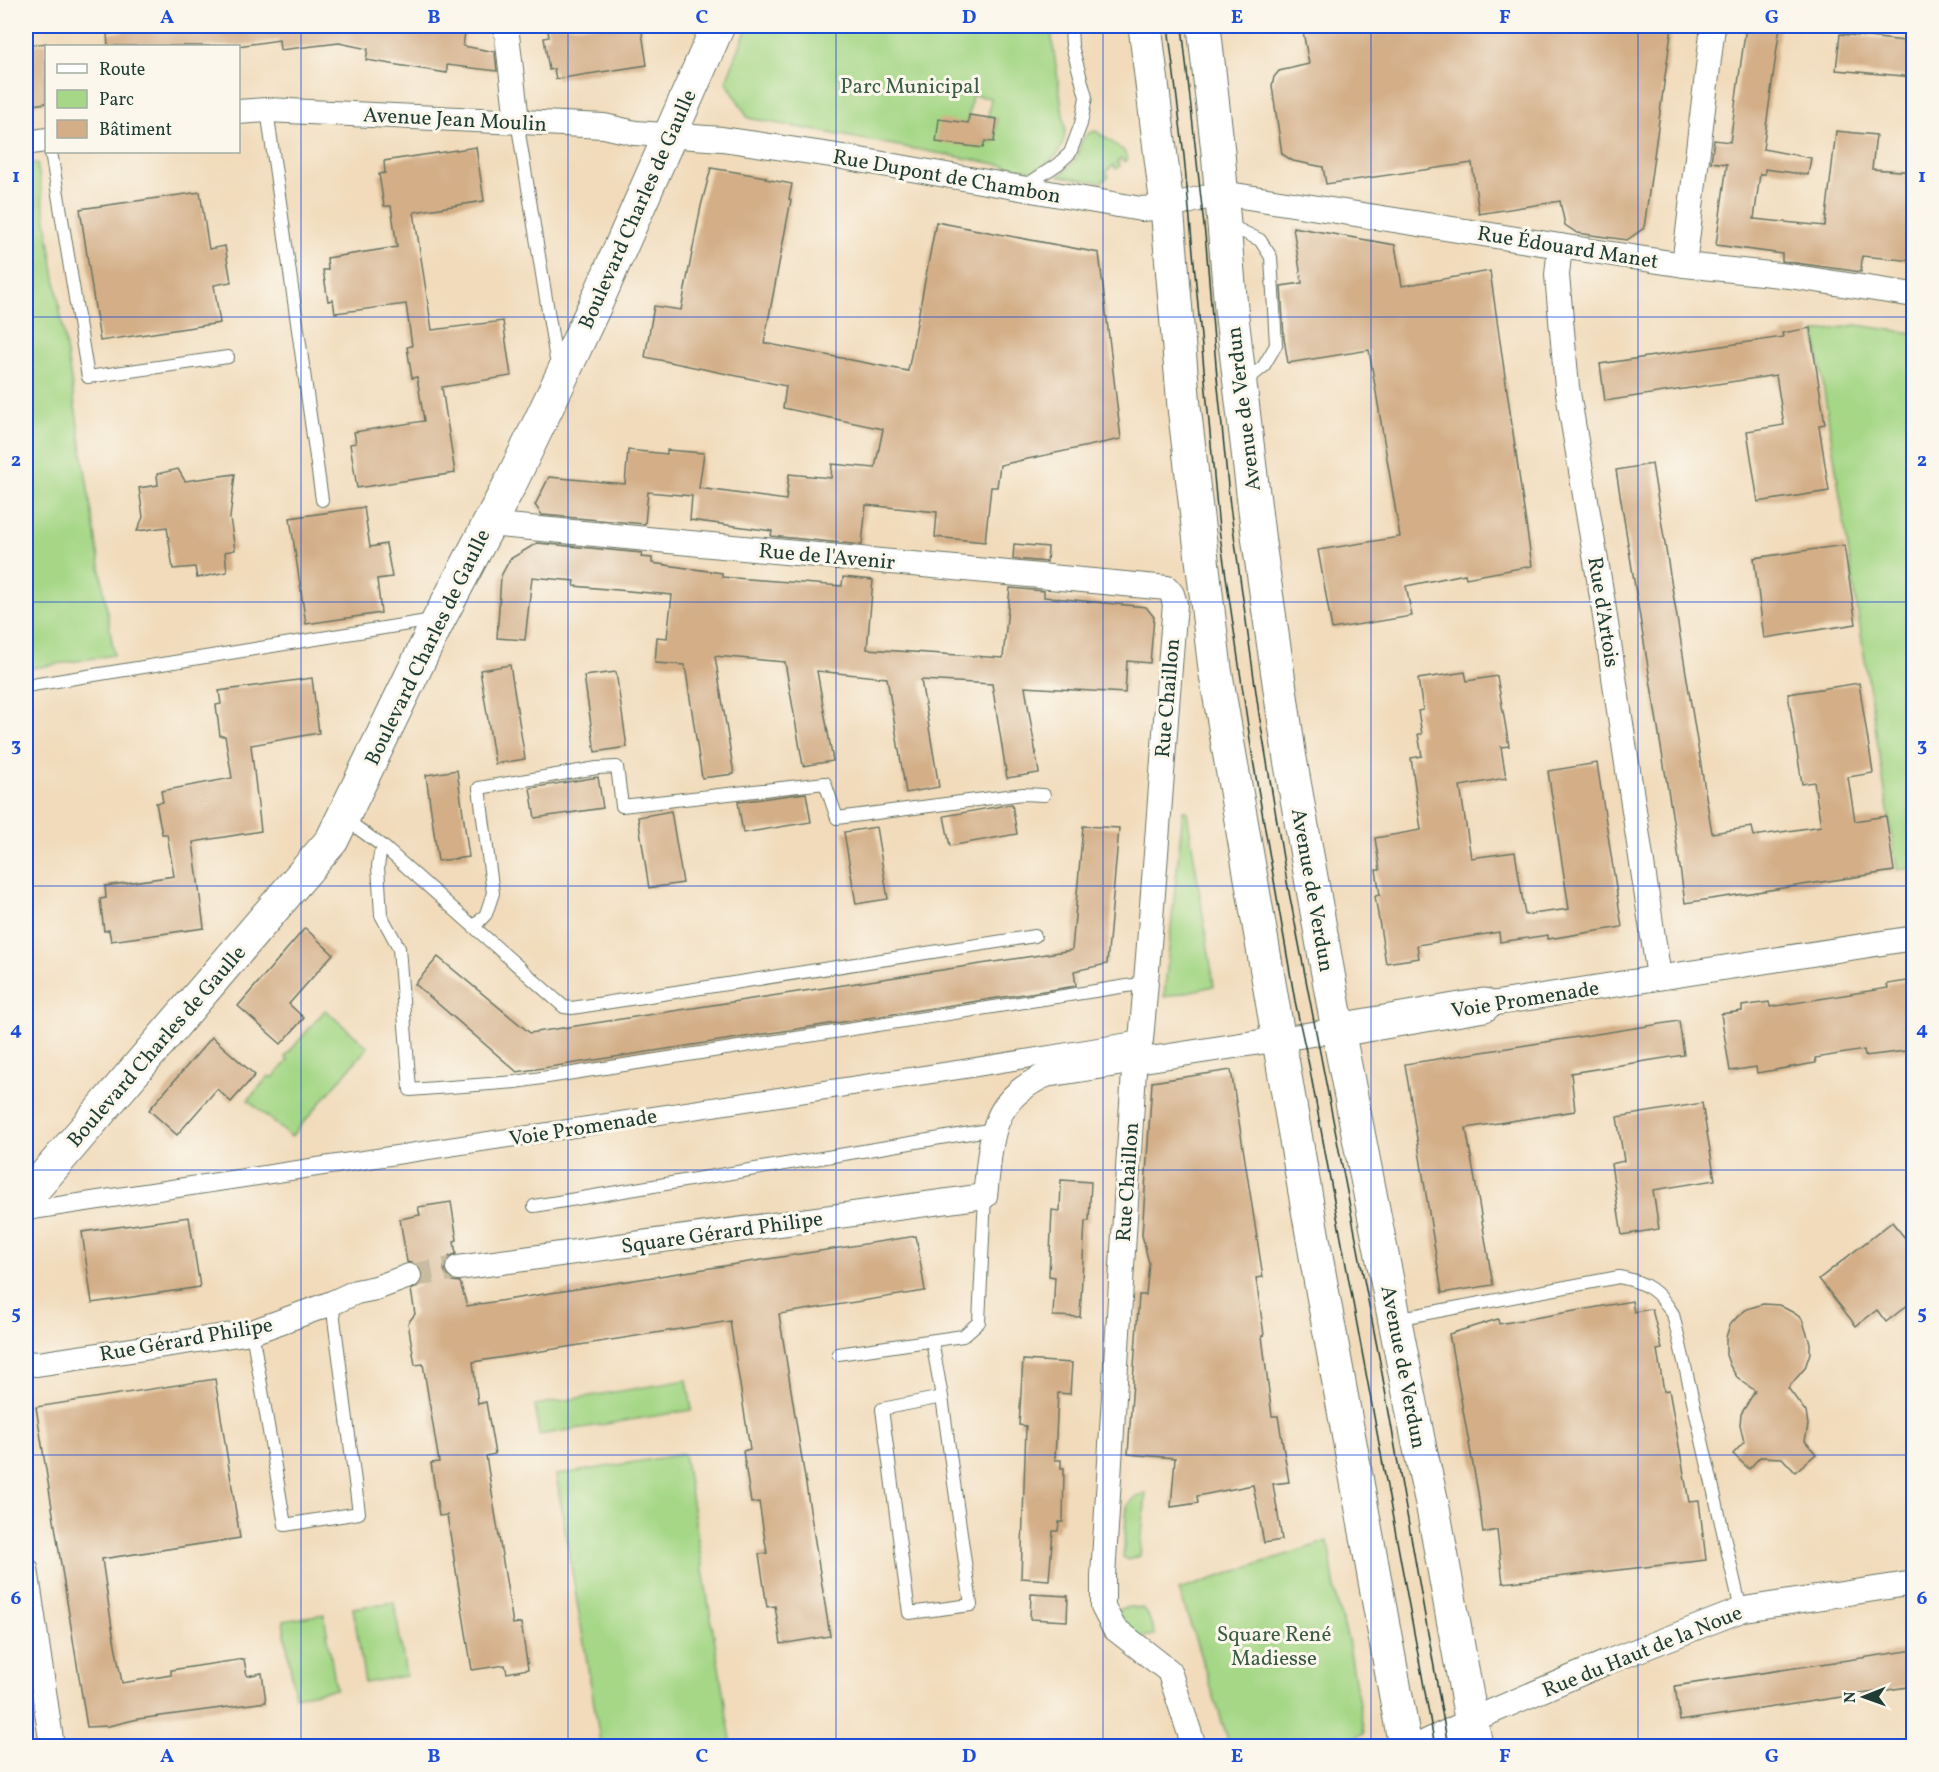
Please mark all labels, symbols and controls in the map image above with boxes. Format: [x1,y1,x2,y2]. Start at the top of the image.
text: A [160,4,174,32]
text: B [427,4,441,32]
text: C [696,4,709,32]
text: D [962,4,976,32]
text: E [1231,4,1243,32]
text: F [1499,4,1511,32]
text: G [1765,4,1779,32]
legend [45,45,240,153]
text: Route [99,58,145,83]
park label: Parc Municipal [840,73,980,102]
street label: Boulevard Charles de Gaulle [572,85,704,334]
text: Parc [99,88,134,113]
street label: Avenue Jean Moulin [362,101,548,140]
text: Bâtiment [99,118,172,143]
street label: Rue Dupont de Chambon [830,143,1063,212]
text: 1 [12,163,20,191]
text: 1 [1918,163,1926,191]
street label: Rue Édouard Manet [1475,220,1660,277]
street label: Avenue de Verdun [1220,325,1269,493]
text: 2 [11,447,21,475]
text: 2 [1917,447,1927,475]
street label: Boulevard Charles de Gaulle [358,525,498,771]
street label: Rue de l'Avenir [758,537,896,578]
street label: Rue d'Artois [1579,555,1626,670]
street label: Rue Chaillon [1149,637,1188,759]
text: 3 [11,732,21,760]
text: 3 [1917,732,1927,760]
street label: Avenue de Verdun [1283,806,1340,974]
street label: Boulevard Charles de Gaulle [61,939,253,1154]
street label: Voie Promenade [1449,974,1601,1027]
text: 4 [10,1016,22,1044]
text: 4 [1916,1016,1928,1044]
street label: Voie Promenade [507,1102,659,1155]
street label: Rue Chaillon [1110,1121,1147,1243]
street label: Square Gérard Philipe [620,1205,825,1262]
street label: Avenue de Verdun [1372,1283,1433,1451]
text: 5 [11,1300,21,1328]
text: 5 [1917,1300,1927,1328]
street label: Rue Gérard Philipe [97,1311,275,1370]
text: 6 [11,1585,22,1613]
text: 6 [1917,1585,1928,1613]
street label: Rue du Haut de la Noue [1538,1599,1747,1706]
park label: Square René Madiesse [1217,1621,1331,1674]
north arrow [1834,1667,1894,1727]
text: N [1840,1691,1862,1703]
text: A [160,1743,174,1771]
text: B [427,1743,441,1771]
text: C [696,1743,709,1771]
text: D [962,1743,976,1771]
text: E [1231,1743,1243,1771]
text: F [1499,1743,1511,1771]
text: G [1765,1743,1779,1771]

